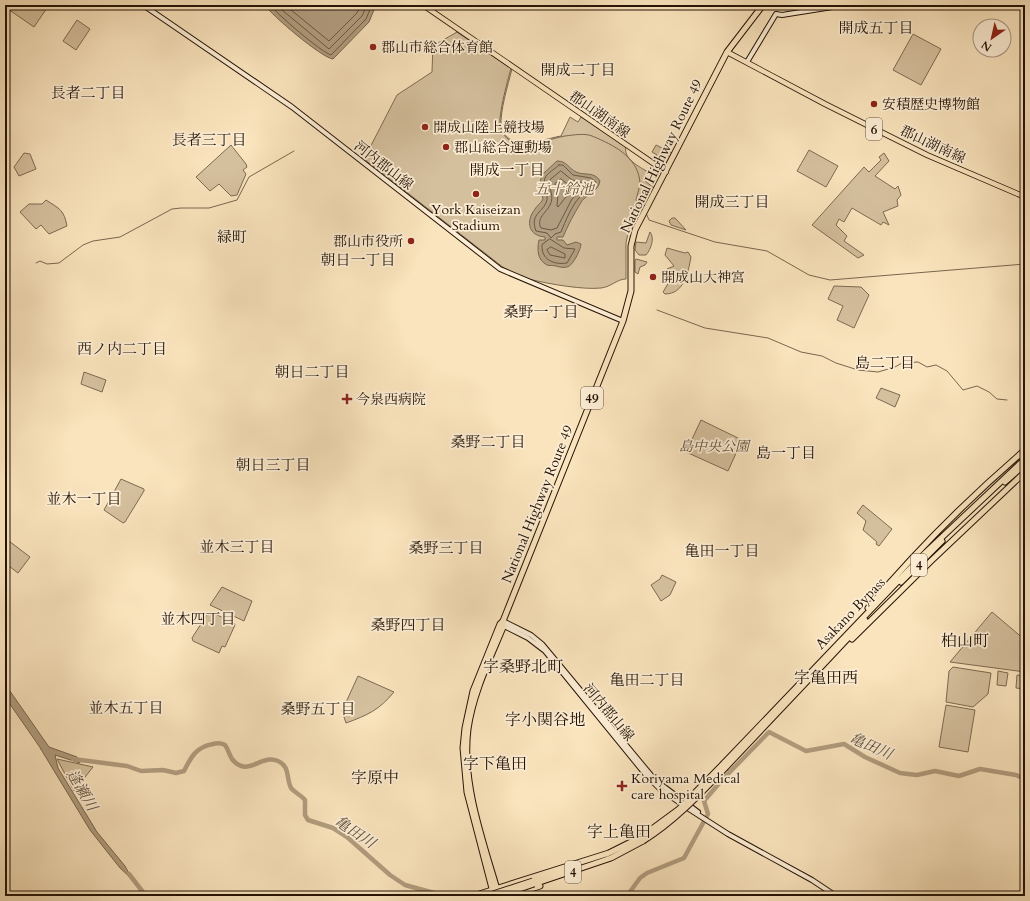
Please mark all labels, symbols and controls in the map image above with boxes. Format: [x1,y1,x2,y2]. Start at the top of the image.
district label: 開成五丁目 [838,18,914,38]
north arrow [972,18,1012,58]
text: N [978,37,995,55]
place label: 郡山市総合体育館 [381,38,493,57]
marker: 郡山市総合体育館 [368,42,378,52]
district label: 開成二丁目 [540,60,616,80]
street label: National Highway Route 49 [616,76,707,236]
district label: 長者二丁目 [50,83,126,103]
street label: 郡山湖南線 [566,87,634,142]
place label: 安積歴史博物館 [882,95,980,114]
marker: 安積歴史博物館 [869,99,879,109]
place label: 開成山陸上競技場 [433,118,545,137]
road number: 6 [866,118,882,140]
street label: 郡山湖南線 [897,121,969,168]
marker: 開成山陸上競技場 [420,122,430,132]
district label: 長者三丁目 [171,130,247,150]
street label: 河内郡山線 [350,136,417,194]
place label: 郡山総合運動場 [454,138,552,157]
marker: 郡山総合運動場 [441,142,451,152]
district label: 開成一丁目 [469,160,545,180]
water label: 五十鈴池 [534,179,596,199]
marker: York Kaiseizan Stadium [471,189,481,199]
district label: 開成三丁目 [694,192,770,212]
place label: York Kaiseizan Stadium [431,200,521,235]
district label: 緑町 [217,227,247,247]
place label: 郡山市役所 [333,232,403,251]
marker: 郡山市役所 [406,236,416,246]
district label: 朝日一丁目 [320,250,396,270]
place label: 開成山大神宮 [661,268,745,287]
marker: 開成山大神宮 [648,272,658,282]
district label: 桑野一丁目 [503,302,579,322]
district label: 西ノ内二丁目 [77,339,167,359]
district label: 島二丁目 [855,353,915,373]
district label: 朝日二丁目 [274,362,350,382]
road number: 49 [581,387,603,409]
place label: 今泉西病院 [356,390,426,409]
marker: 今泉西病院 [341,393,353,405]
street label: National Highway Route 49 [497,422,578,586]
district label: 桑野二丁目 [450,432,526,452]
park label: 島中央公園 [679,437,751,456]
district label: 島一丁目 [756,443,816,463]
district label: 朝日三丁目 [235,455,311,475]
district label: 並木一丁目 [46,489,122,509]
district label: 並木三丁目 [199,537,275,557]
district label: 桑野三丁目 [408,538,484,558]
district label: 亀田一丁目 [684,541,760,561]
road number: 4 [911,554,927,576]
street label: Asakano Bypass [811,573,890,654]
district label: 並木四丁目 [160,609,236,629]
district label: 桑野四丁目 [370,615,446,635]
district label: 柏山町 [941,630,989,652]
district label: 字桑野北町 [483,656,563,678]
district label: 字亀田西 [794,667,858,689]
district label: 亀田二丁目 [609,670,685,690]
street label: 河内郡山線 [579,679,638,745]
district label: 並木五丁目 [88,698,164,718]
district label: 桑野五丁目 [280,699,356,719]
district label: 字小関谷地 [505,709,585,731]
water label: 亀田川 [846,728,897,765]
district label: 字下亀田 [463,753,527,775]
water label: 逢瀬川 [62,766,103,816]
district label: 字原中 [351,767,399,789]
place label: Koriyama Medical care hospital [631,769,740,804]
marker: Koriyama Medical care hospital [616,780,628,792]
water label: 亀田川 [331,811,381,854]
district label: 字上亀田 [587,821,651,843]
road number: 4 [565,861,581,883]

